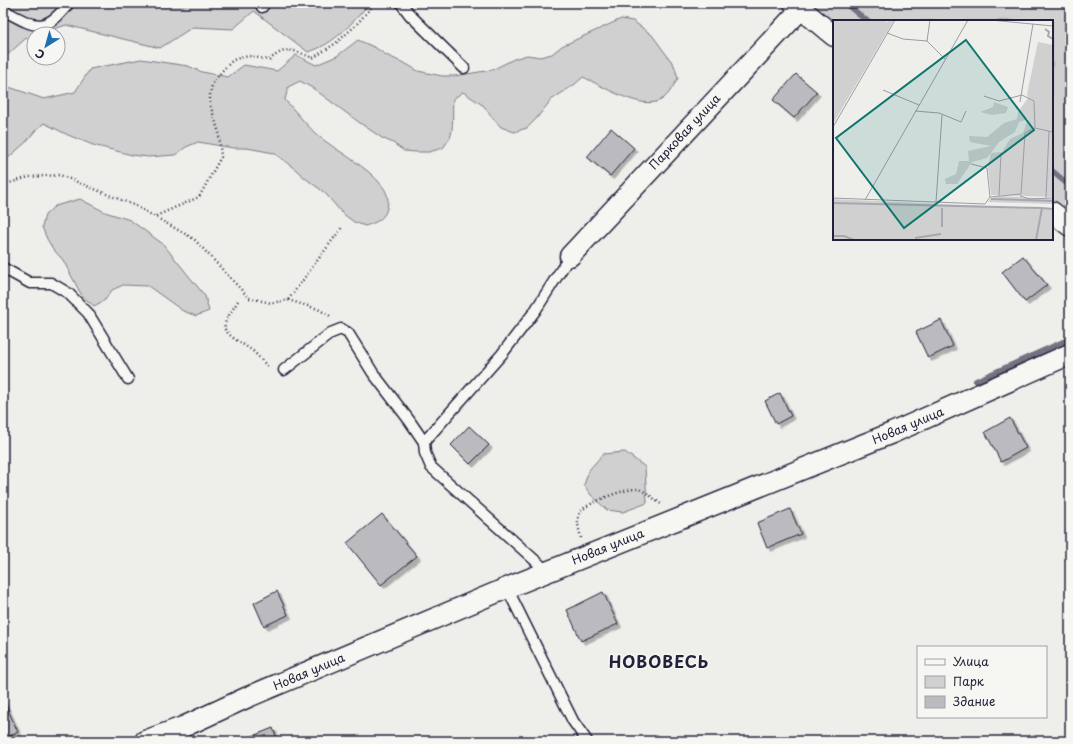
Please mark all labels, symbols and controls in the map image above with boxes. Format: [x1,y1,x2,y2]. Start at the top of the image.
inset map [833,20,1053,240]
north arrow [26,26,66,66]
text: С [31,45,48,64]
street label: Парковая улица [644,89,724,173]
street label: Новая улица [869,402,947,448]
street label: Новая улица [569,523,647,569]
legend [917,646,1047,718]
street label: Новая улица [270,648,348,694]
district label: НОВОВЕСЬ [609,649,709,673]
text: Улица [953,652,989,670]
text: Парк [953,672,985,690]
text: Здание [953,692,995,710]

